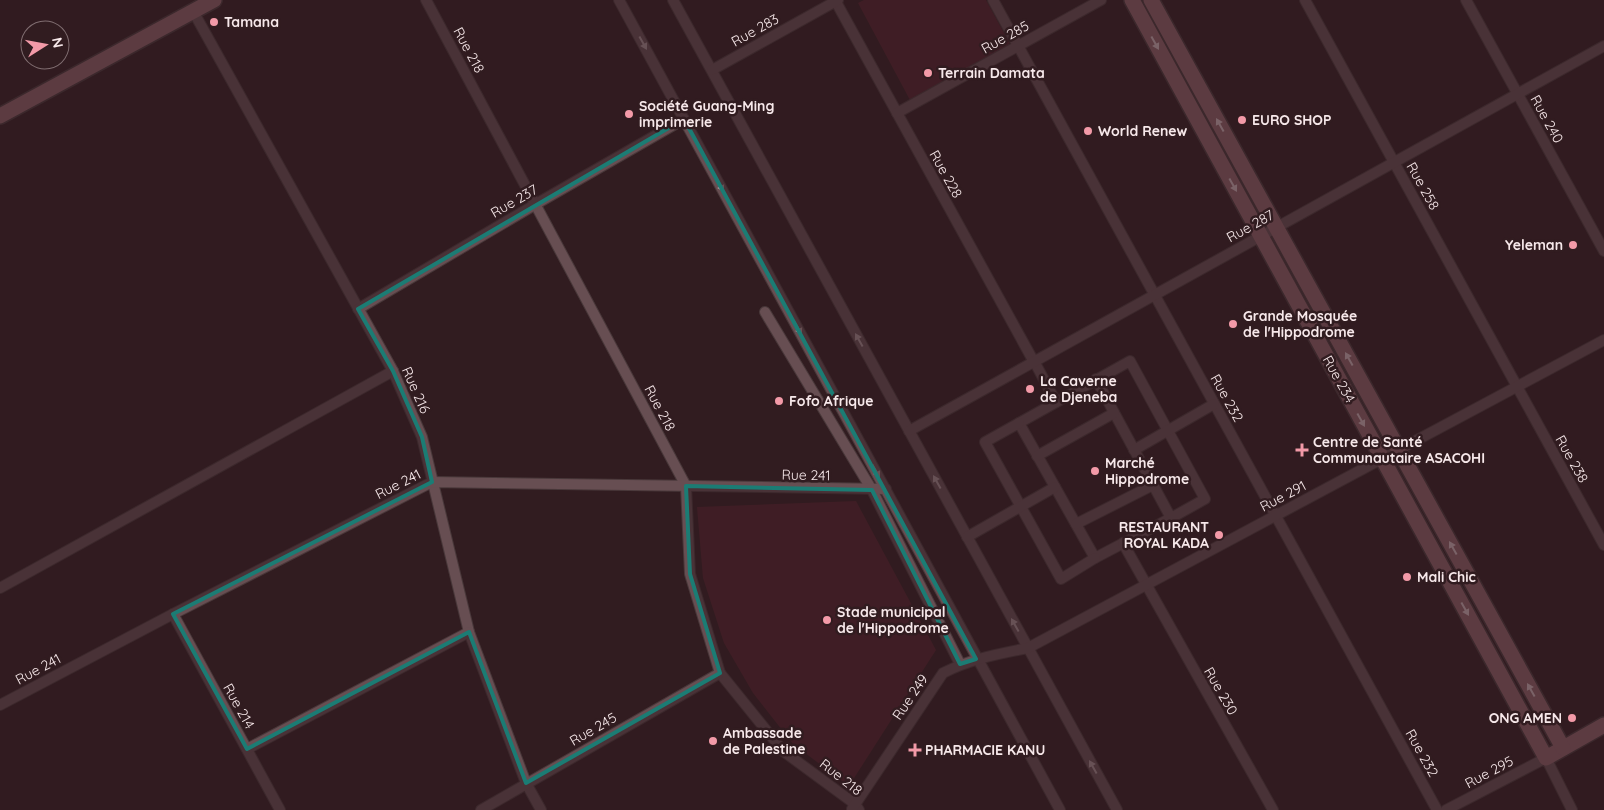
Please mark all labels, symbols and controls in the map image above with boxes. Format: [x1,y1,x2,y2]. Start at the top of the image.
street label: Rue 283 [728,10,782,50]
place label: Tamana [224,13,279,31]
marker: Tamana [208,16,220,28]
street label: Rue 285 [978,17,1032,57]
north arrow [20,20,70,70]
street label: Rue 218 [449,24,489,76]
one-way arrow [1151,35,1159,50]
text: N [48,36,68,49]
one-way arrow [638,36,647,49]
place label: Terrain Damata [938,64,1045,82]
marker: Terrain Damata [922,67,934,79]
street label: Rue 240 [1526,92,1568,146]
place label: Société Guang-Ming imprimerie [639,97,774,131]
marker: Société Guang-Ming imprimerie [623,108,635,120]
place label: EURO SHOP [1252,111,1331,129]
marker: EURO SHOP [1236,114,1248,126]
one-way arrow [1216,118,1224,132]
place label: World Renew [1098,122,1188,140]
marker: World Renew [1082,125,1094,137]
street label: Rue 228 [926,147,966,201]
street label: Rue 258 [1403,159,1443,213]
one-way arrow [1229,178,1237,193]
one-way arrow [716,179,725,192]
street label: Rue 237 [487,180,541,222]
street label: Rue 287 [1223,206,1277,246]
place label: Yeleman [1505,236,1563,254]
marker: Yeleman [1567,239,1579,251]
place label: Grande Mosquée de l'Hippodrome [1243,307,1357,341]
marker: Grande Mosquée de l'Hippodrome [1227,318,1239,330]
one-way arrow [794,321,803,335]
one-way arrow [855,332,863,347]
street label: Rue 234 [1319,352,1359,406]
one-way arrow [1345,352,1354,366]
street label: Rue 216 [398,364,434,417]
street label: Rue 232 [1207,371,1248,425]
place label: La Caverne de Djeneba [1040,372,1117,406]
street label: Rue 218 [640,382,680,434]
marker: La Caverne de Djeneba [1024,383,1036,395]
place label: Fofo Afrique [789,392,873,410]
marker: Fofo Afrique [773,395,785,407]
one-way arrow [1357,413,1366,427]
street label: Rue 238 [1552,432,1592,486]
place label: Centre de Santé Communautaire ASACOHI [1313,433,1485,467]
marker: Centre de Santé Communautaire ASACOHI [1295,443,1309,457]
place label: Marché Hippodrome [1105,454,1189,488]
one-way arrow [872,463,880,478]
street label: Rue 241 [372,465,424,503]
marker: Marché Hippodrome [1089,465,1101,477]
street label: Rue 241 [781,466,831,484]
one-way arrow [933,475,941,490]
street label: Rue 291 [1257,476,1309,516]
place label: RESTAURANT ROYAL KADA [1119,518,1209,552]
marker: RESTAURANT ROYAL KADA [1213,529,1225,541]
one-way arrow [1449,540,1457,555]
place label: Mali Chic [1417,568,1476,586]
marker: Mali Chic [1401,571,1413,583]
one-way arrow [1460,602,1469,615]
place label: Stade municipal de l'Hippodrome [837,603,949,637]
marker: Stade municipal de l'Hippodrome [821,614,833,626]
one-way arrow [1011,617,1019,632]
street label: Rue 241 [12,650,64,688]
street label: Rue 230 [1200,664,1242,718]
street label: Rue 249 [888,671,932,723]
street label: Rue 214 [219,680,259,732]
one-way arrow [1527,683,1535,697]
street label: Rue 245 [566,708,620,750]
place label: ONG AMEN [1489,709,1562,727]
marker: ONG AMEN [1566,712,1578,724]
place label: Ambassade de Palestine [723,724,805,758]
street label: Rue 232 [1402,726,1443,780]
marker: Ambassade de Palestine [707,735,719,747]
place label: PHARMACIE KANU [925,741,1045,759]
marker: PHARMACIE KANU [909,744,921,756]
street label: Rue 295 [1462,752,1516,792]
street label: Rue 218 [816,755,866,799]
one-way arrow [1089,760,1097,775]

